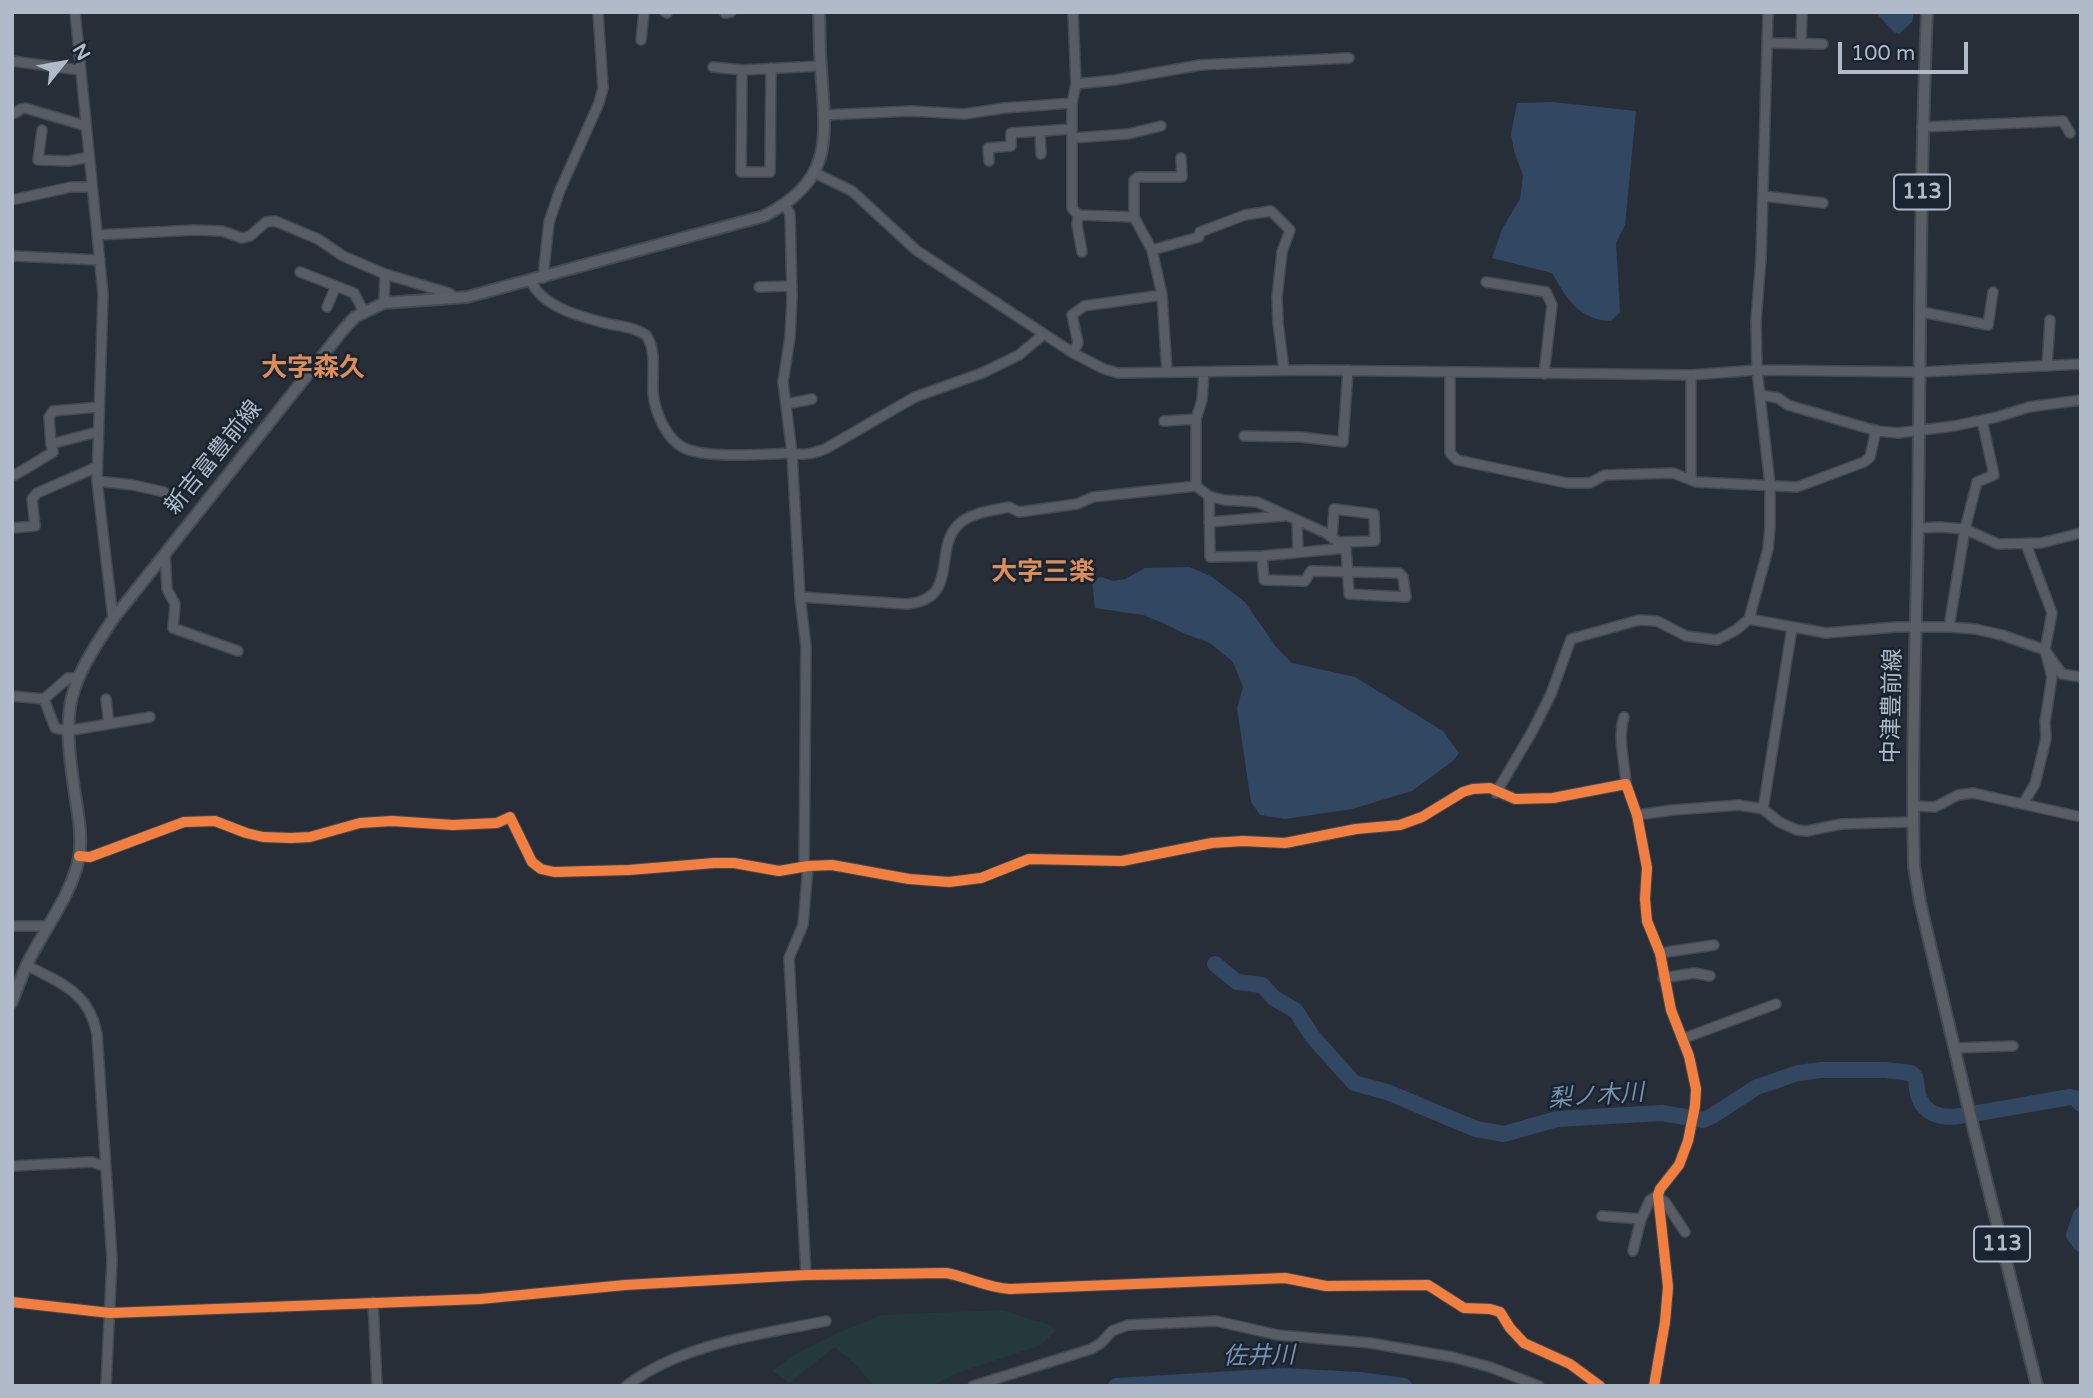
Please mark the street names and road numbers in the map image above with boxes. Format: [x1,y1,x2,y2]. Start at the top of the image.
road number: 113 [1894,174,1950,210]
street label: 新吉富豊前線 [160,396,268,520]
street label: 中津豊前線 [1878,648,1908,764]
road number: 113 [1974,1226,2030,1262]

